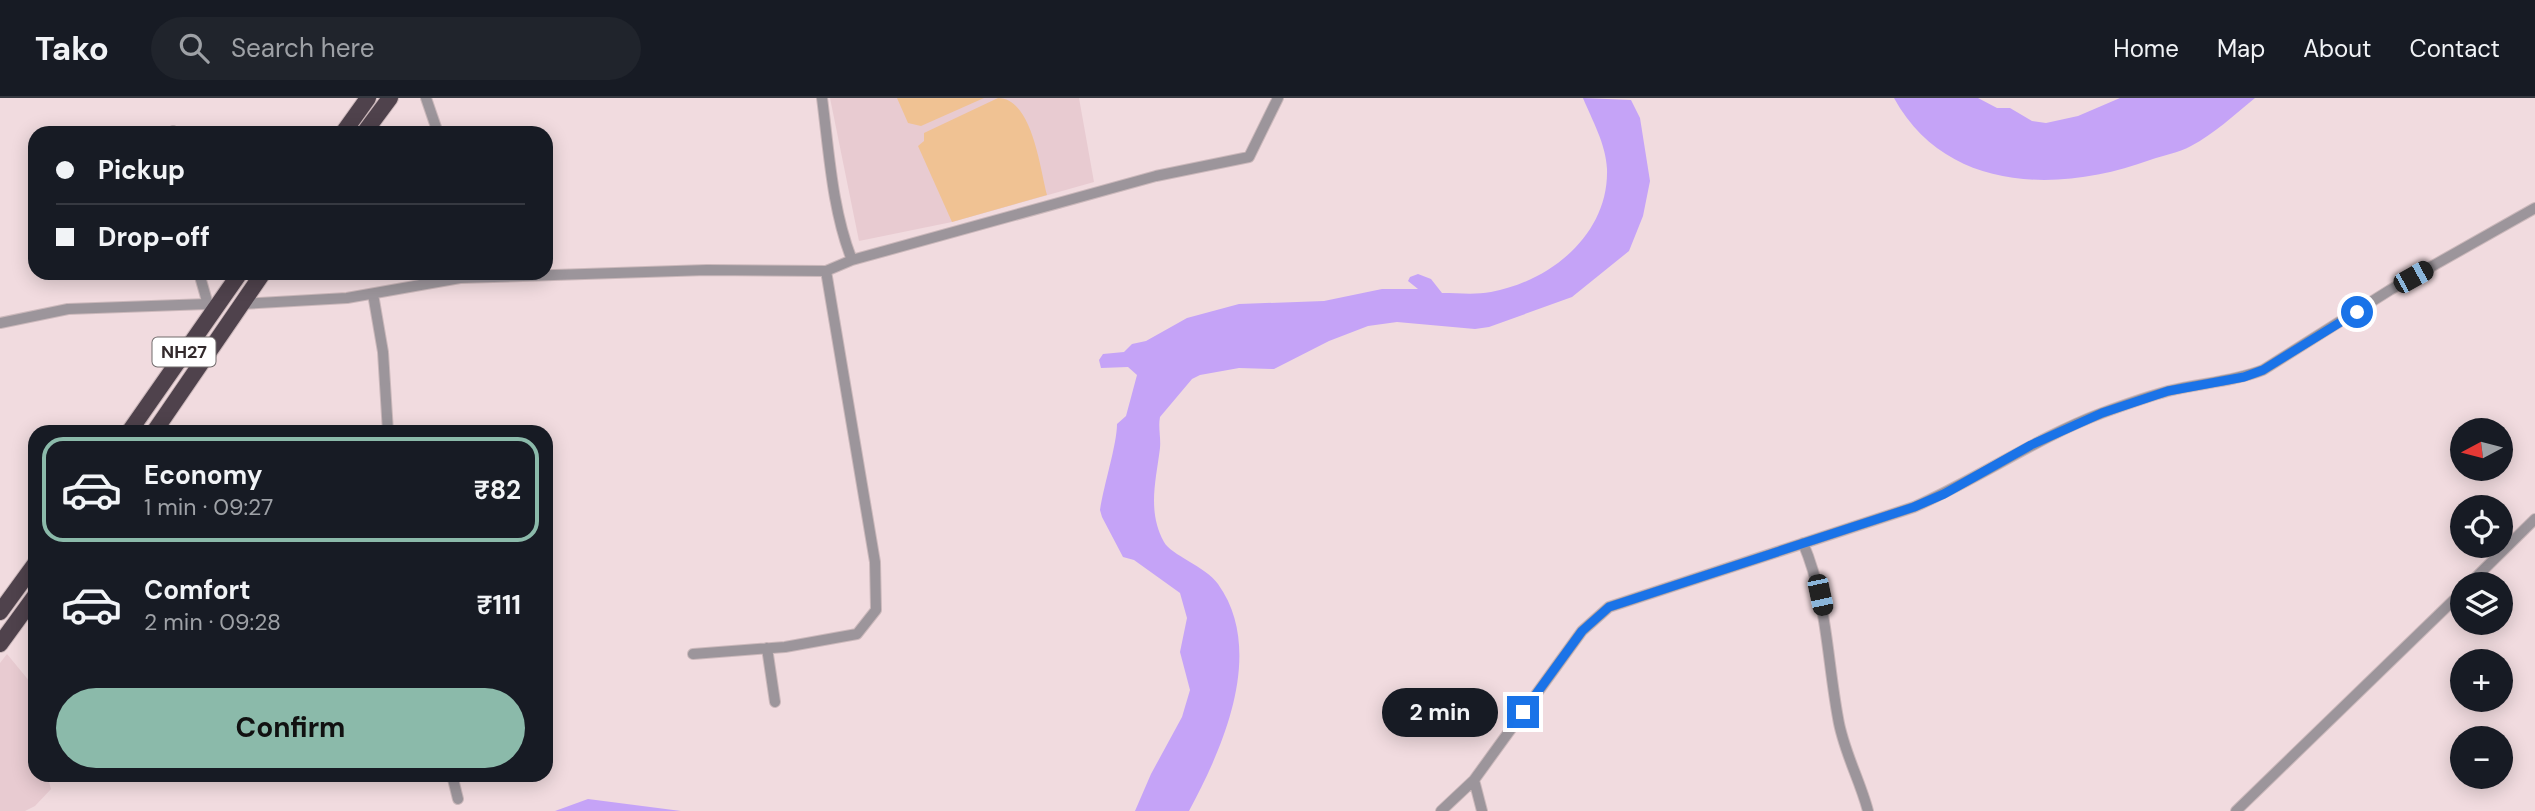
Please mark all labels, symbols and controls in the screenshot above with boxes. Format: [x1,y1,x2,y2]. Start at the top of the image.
search box [151,17,641,80]
text: Tako [35,27,109,70]
icon: search [175,29,213,67]
text: Search here [231,31,374,65]
text: Home [2113,33,2179,64]
text: Map [2217,33,2265,64]
text: About [2303,33,2372,64]
text: Contact [2410,33,2500,64]
text: Pickup [98,153,185,187]
text: Drop-off [98,220,210,254]
car [2390,258,2437,296]
route start [2341,296,2373,328]
road number: NH27 [152,338,216,366]
north arrow [2450,418,2513,481]
map controls [2450,418,2513,789]
icon: car [60,458,123,521]
text: Economy [144,458,262,492]
text: ₹82 [474,473,521,507]
text: 1 min · 09:27 [144,492,273,522]
button: locate [2450,495,2513,558]
car [1806,572,1835,618]
button: layers [2450,572,2513,635]
icon: car [60,573,123,636]
text: Comfort [144,573,250,607]
text: ₹111 [477,588,521,622]
text: 2 min · 09:28 [144,607,281,637]
button: + [2450,649,2513,712]
button: Confirm [56,688,525,768]
callout: 2 min [1383,688,1498,736]
route end [1507,696,1539,728]
text: 2 min [1410,697,1470,727]
button: − [2450,726,2513,789]

